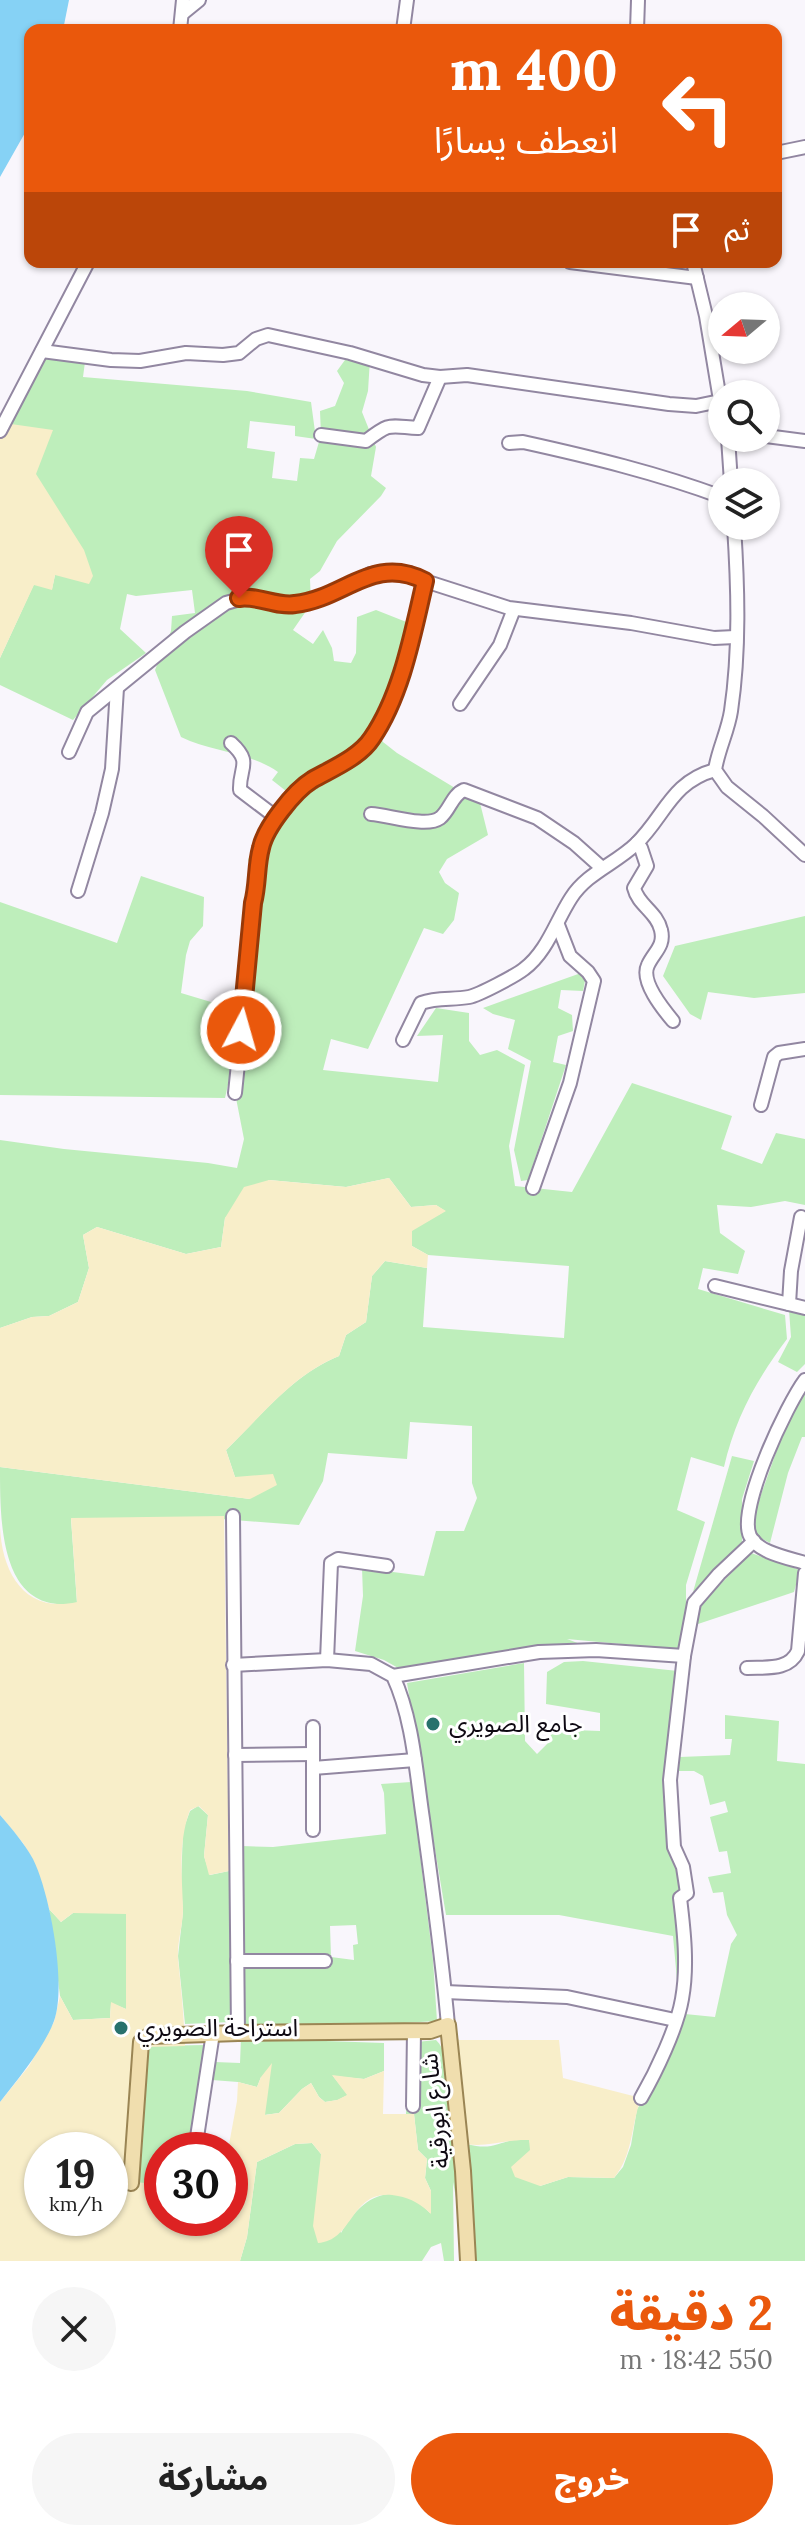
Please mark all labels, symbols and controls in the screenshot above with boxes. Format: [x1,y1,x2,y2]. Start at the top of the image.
text: 400 m [450,34,618,105]
icon: left [646,56,750,160]
text: انعطف يسارًا [434,117,618,163]
icon: arrive [664,208,708,252]
text: ثم [724,210,750,248]
north arrow [708,292,780,364]
map controls [708,292,780,540]
button: search [708,380,780,452]
button: layers [708,468,780,540]
pin [205,516,273,598]
icon: arrive [217,528,261,572]
position arrow [199,988,283,1072]
place label: جامع الصويري [449,1708,583,1743]
marker: جامع الصويري [424,1715,442,1733]
place label: استراحة الصويري [137,2012,298,2047]
marker: استراحة الصويري [112,2019,130,2037]
street label: شارع ابورقية [413,2052,458,2170]
speed limit sign: 30 [144,2132,248,2236]
text: 19 [56,2148,96,2199]
text: km/h [49,2191,103,2216]
text: 2 دقيقة [609,2282,773,2343]
button: close [32,2287,116,2371]
text: 550 m · 18:42 [620,2343,773,2376]
button: مشاركة [32,2433,395,2525]
button: خروج [411,2433,773,2525]

